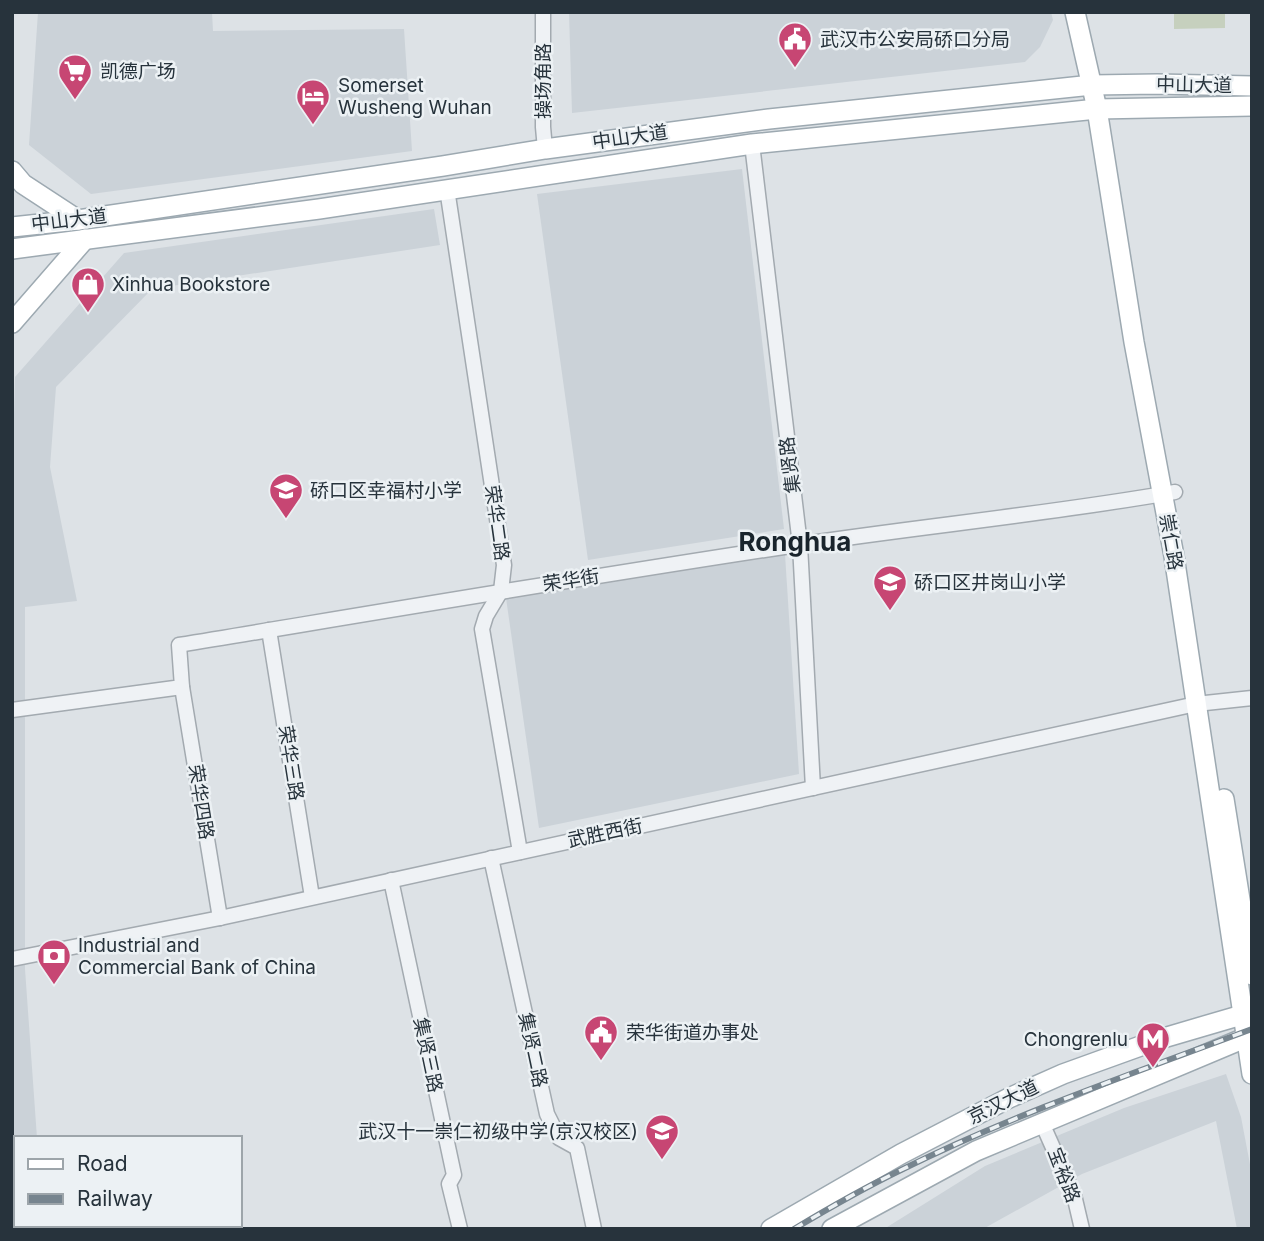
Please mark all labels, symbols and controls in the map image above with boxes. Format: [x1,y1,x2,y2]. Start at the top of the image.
public building icon: 武汉市公安局硚口分局 [776,20,814,69]
place label: 武汉市公安局硚口分局 [820,28,1010,51]
street label: 操场角路 [532,43,555,119]
supermarket icon: 凯德广场 [56,52,94,101]
place label: 凯德广场 [100,60,176,83]
street label: 中山大道 [1156,73,1232,97]
place label: Somerset Wusheng Wuhan [338,74,492,119]
hotel icon: Somerset Wusheng Wuhan [294,77,332,126]
street label: 中山大道 [591,120,669,154]
street label: 中山大道 [30,204,108,236]
shop icon: Xinhua Bookstore [69,265,107,314]
place label: Xinhua Bookstore [112,273,270,296]
street label: 集贤路 [775,435,805,495]
school or university icon: 硚口区幸福村小学 [267,471,305,520]
place label: 硚口区幸福村小学 [310,479,462,502]
street label: 荣华二路 [480,484,514,562]
street label: 崇仁路 [1155,512,1187,572]
district label: Ronghua [739,526,851,557]
school or university icon: 硚口区井岗山小学 [871,563,909,612]
street label: 荣华街 [541,564,601,596]
place label: 硚口区井岗山小学 [914,571,1066,594]
street label: 荣华三路 [274,724,308,802]
street label: 荣华四路 [184,763,218,841]
street label: 武胜西街 [565,814,645,852]
place label: Industrial and Commercial Bank of China [78,934,316,979]
bank icon: Industrial and Commercial Bank of China [35,937,73,986]
street label: 集贤二路 [514,1010,552,1090]
public building icon: 荣华街道办事处 [582,1013,620,1062]
street label: 集贤三路 [409,1015,447,1095]
metro station icon: Chongrenlu [1134,1020,1172,1069]
place label: 荣华街道办事处 [626,1021,759,1044]
place label: Chongrenlu [1024,1028,1128,1051]
street label: 京汉大道 [964,1075,1042,1129]
school or university icon: 武汉十一崇仁初级中学(京汉校区) [643,1112,681,1161]
place label: 武汉十一崇仁初级中学(京汉校区) [358,1120,638,1143]
legend [14,1136,242,1227]
street label: 宝裕路 [1043,1144,1085,1206]
text: Road [77,1151,128,1176]
text: Railway [77,1186,153,1211]

